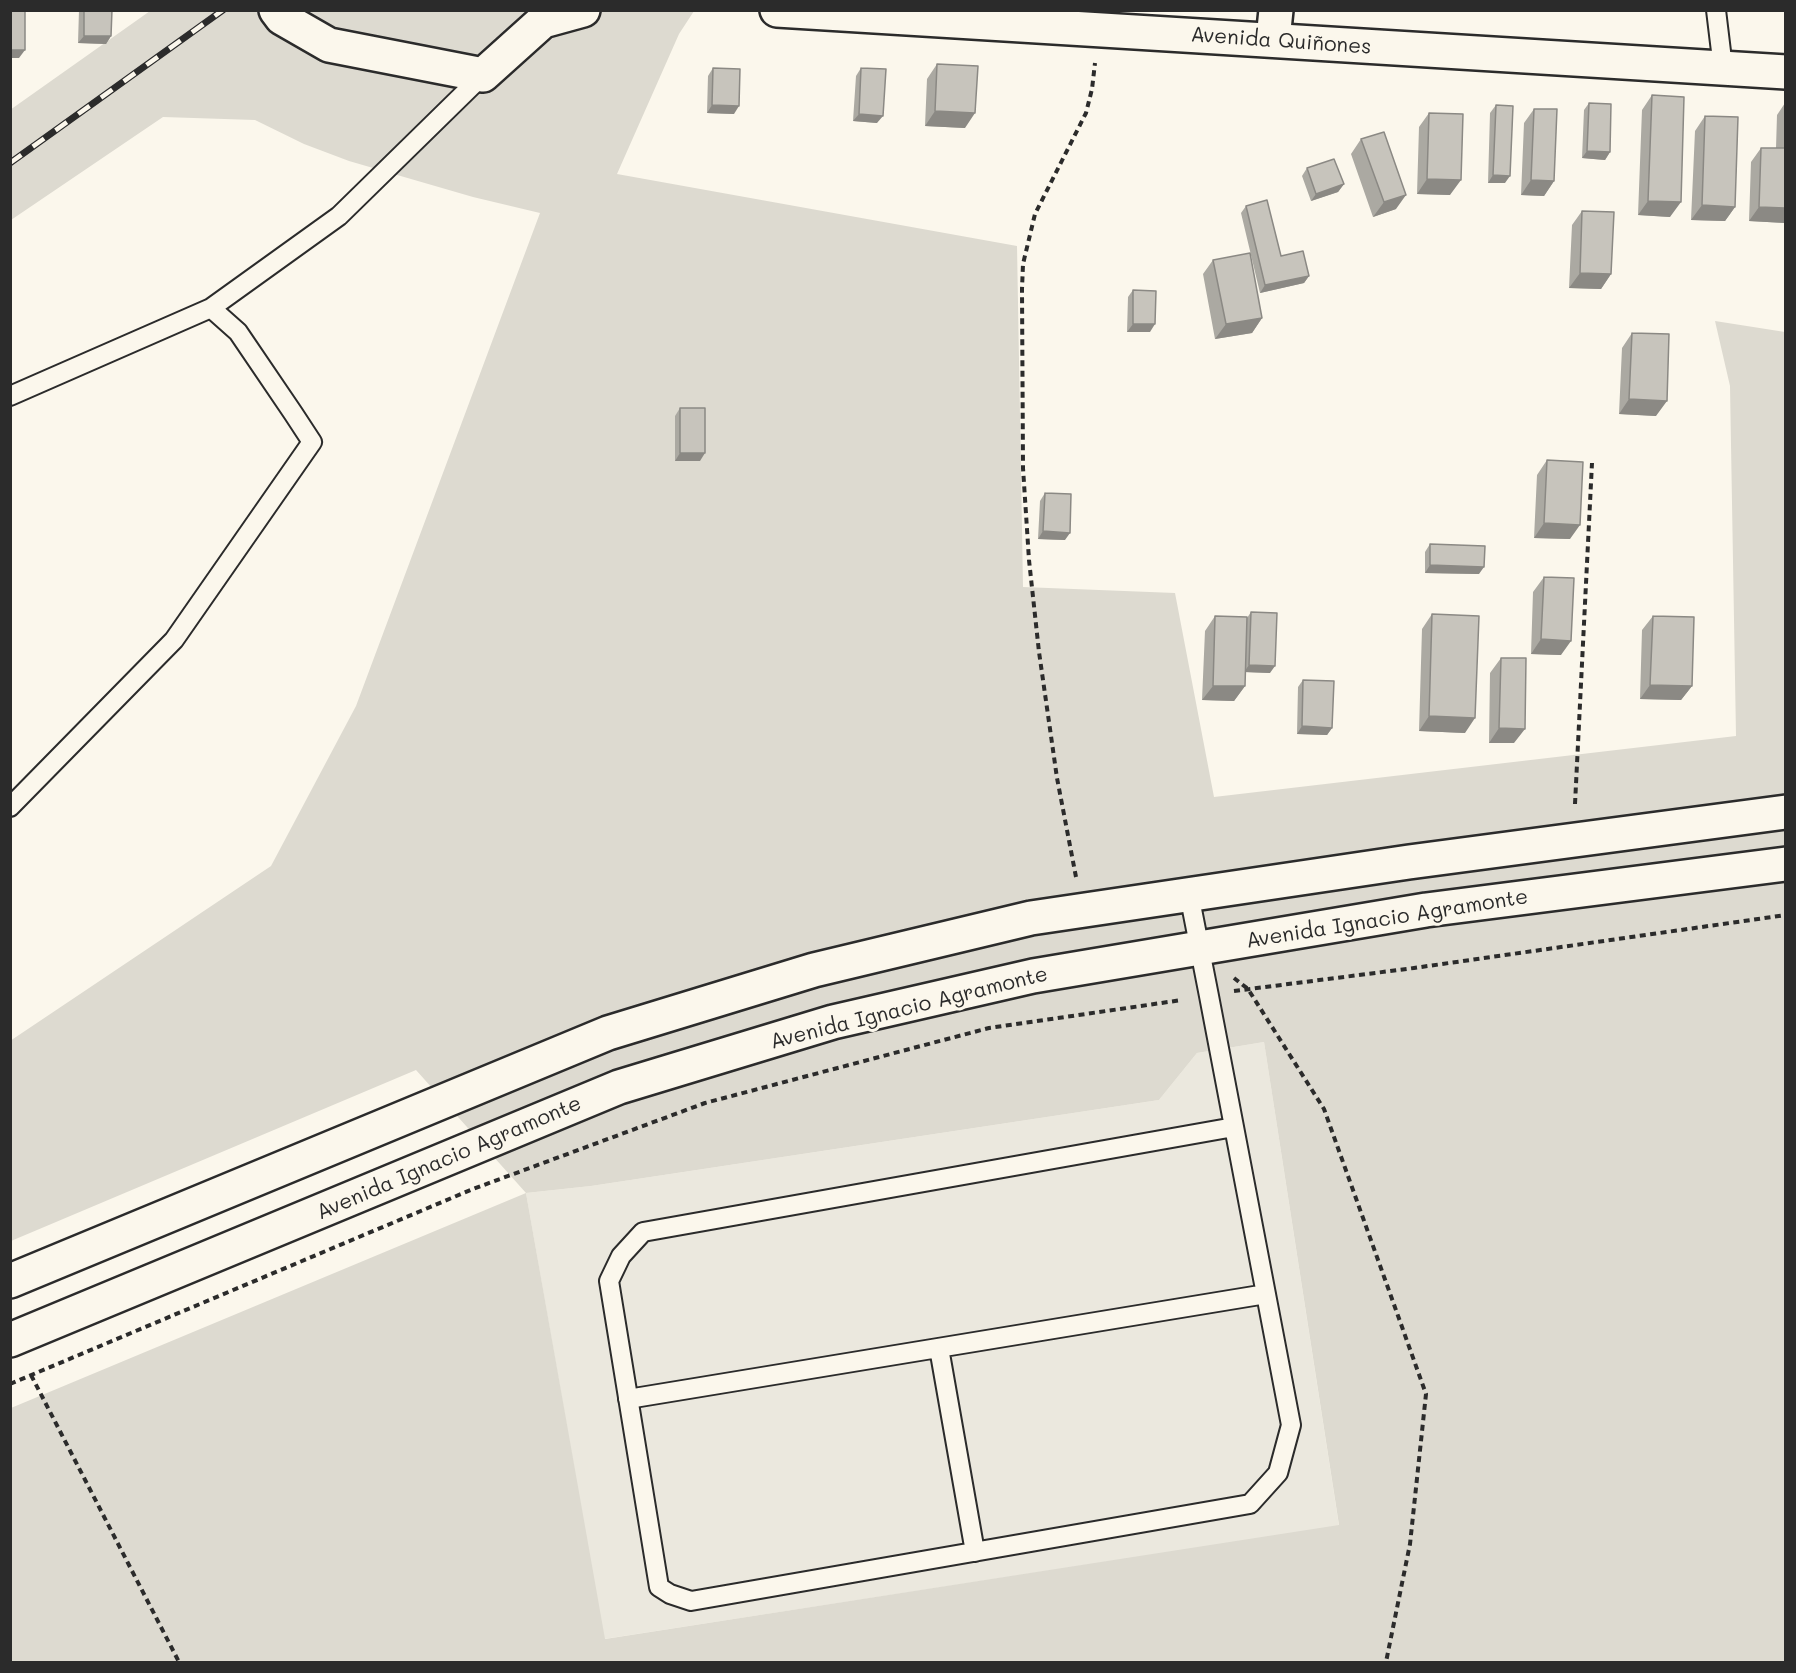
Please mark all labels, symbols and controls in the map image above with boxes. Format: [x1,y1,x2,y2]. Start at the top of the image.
street label: Avenida Quiñones [1190,22,1372,60]
street label: Avenida Ignacio Agramonte [1244,884,1530,954]
street label: Avenida Ignacio Agramonte [768,961,1050,1055]
street label: Avenida Ignacio Agramonte [313,1091,585,1225]

